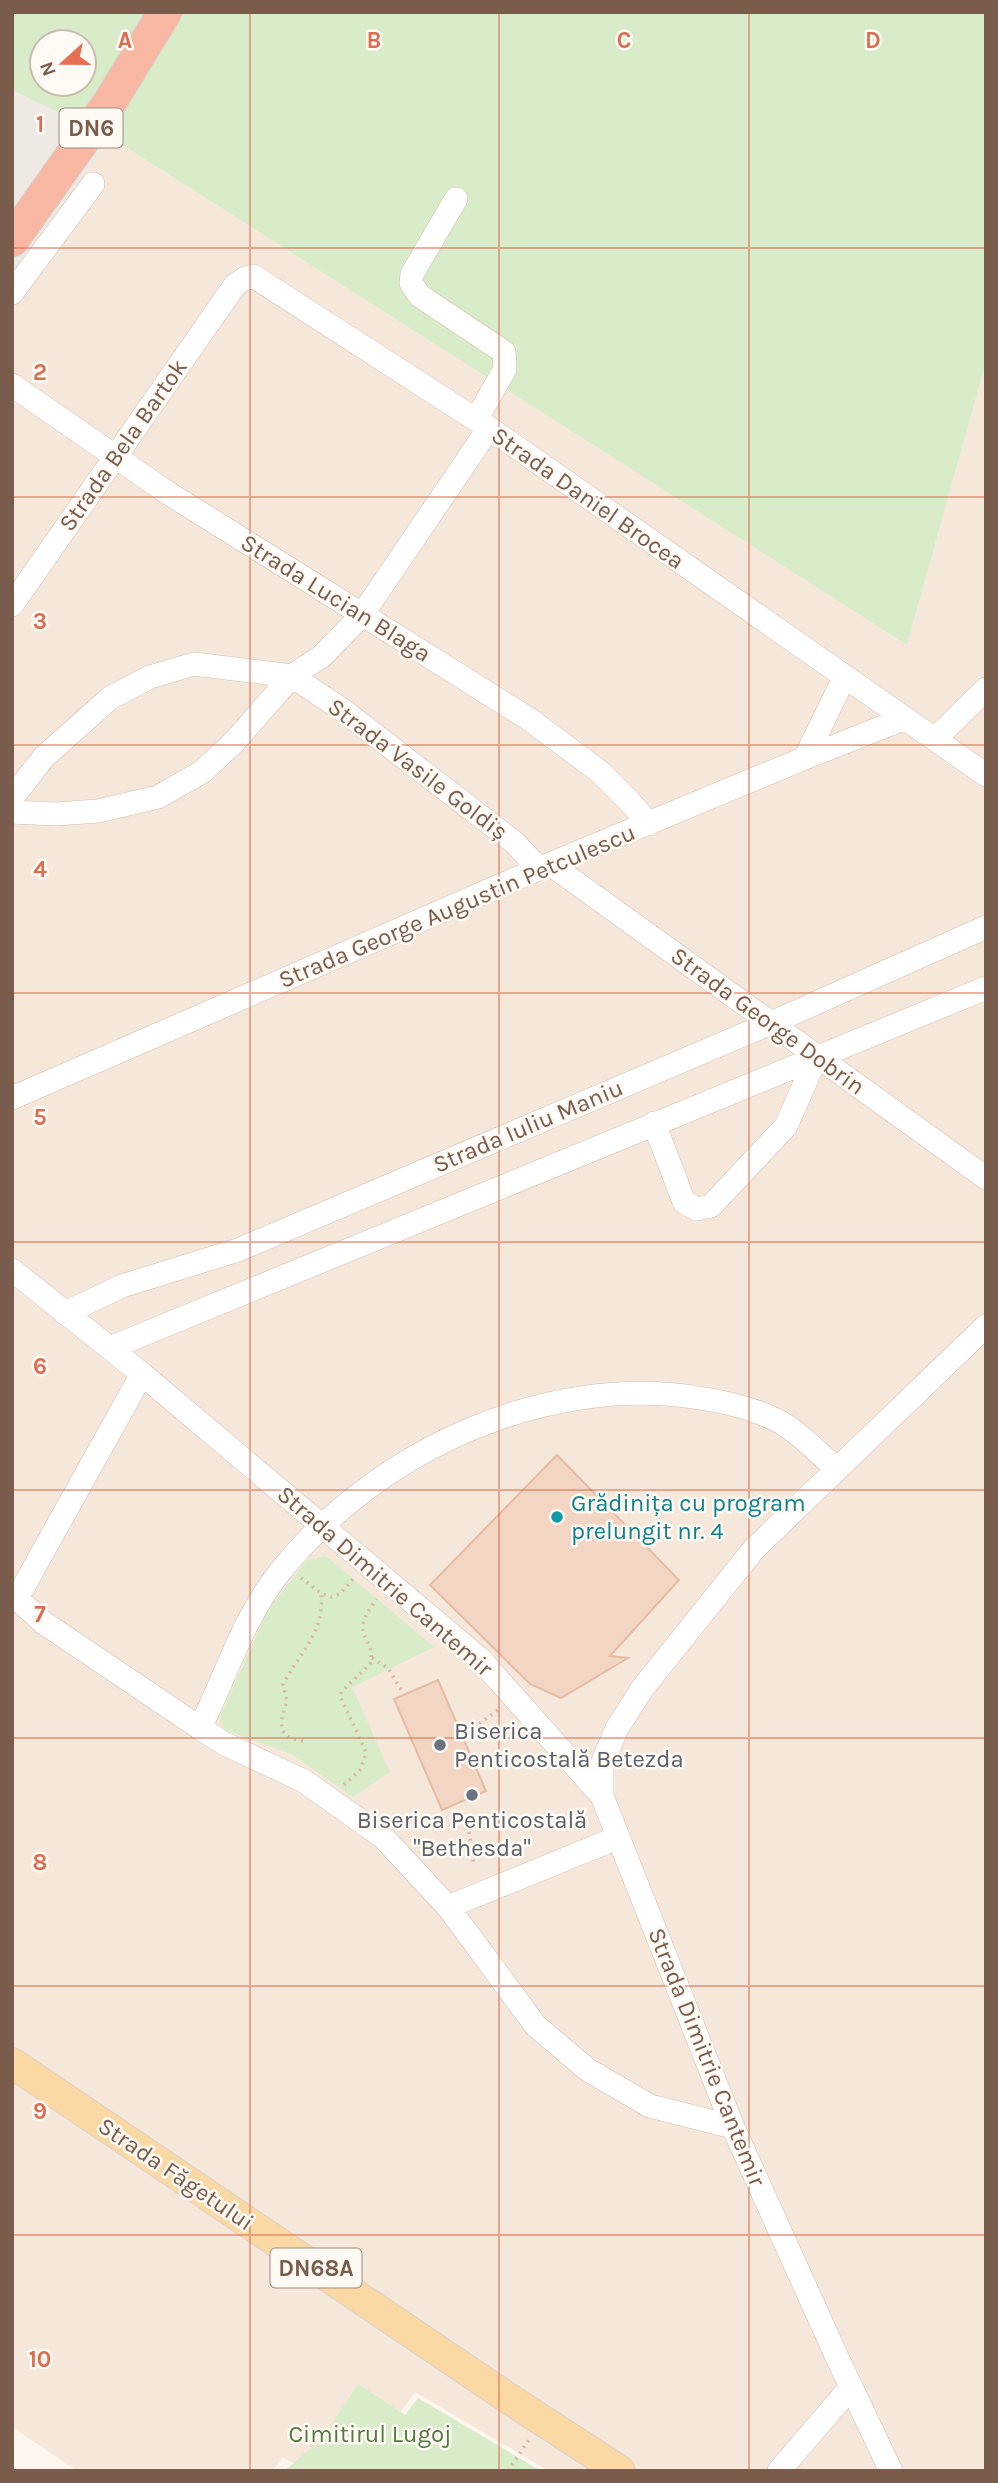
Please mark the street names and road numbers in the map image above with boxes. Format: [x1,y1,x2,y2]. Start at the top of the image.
road number: DN6 [60,108,122,148]
street label: Strada Bela Bartok [53,353,193,537]
street label: Strada Daniel Brocea [486,421,690,575]
street label: Strada Lucian Blaga [236,528,436,668]
street label: Strada Vasile Goldiș [322,692,514,846]
street label: Strada George Augustin Petculescu [274,818,640,994]
street label: Strada George Dobrin [666,941,870,1101]
street label: Strada Iuliu Maniu [429,1073,627,1179]
street label: Strada Dimitrie Cantemir [272,1480,499,1682]
street label: Strada Dimitrie Cantemir [642,1924,772,2191]
street label: Strada Făgetului [93,2112,259,2236]
road number: DN68A [270,2248,362,2288]

